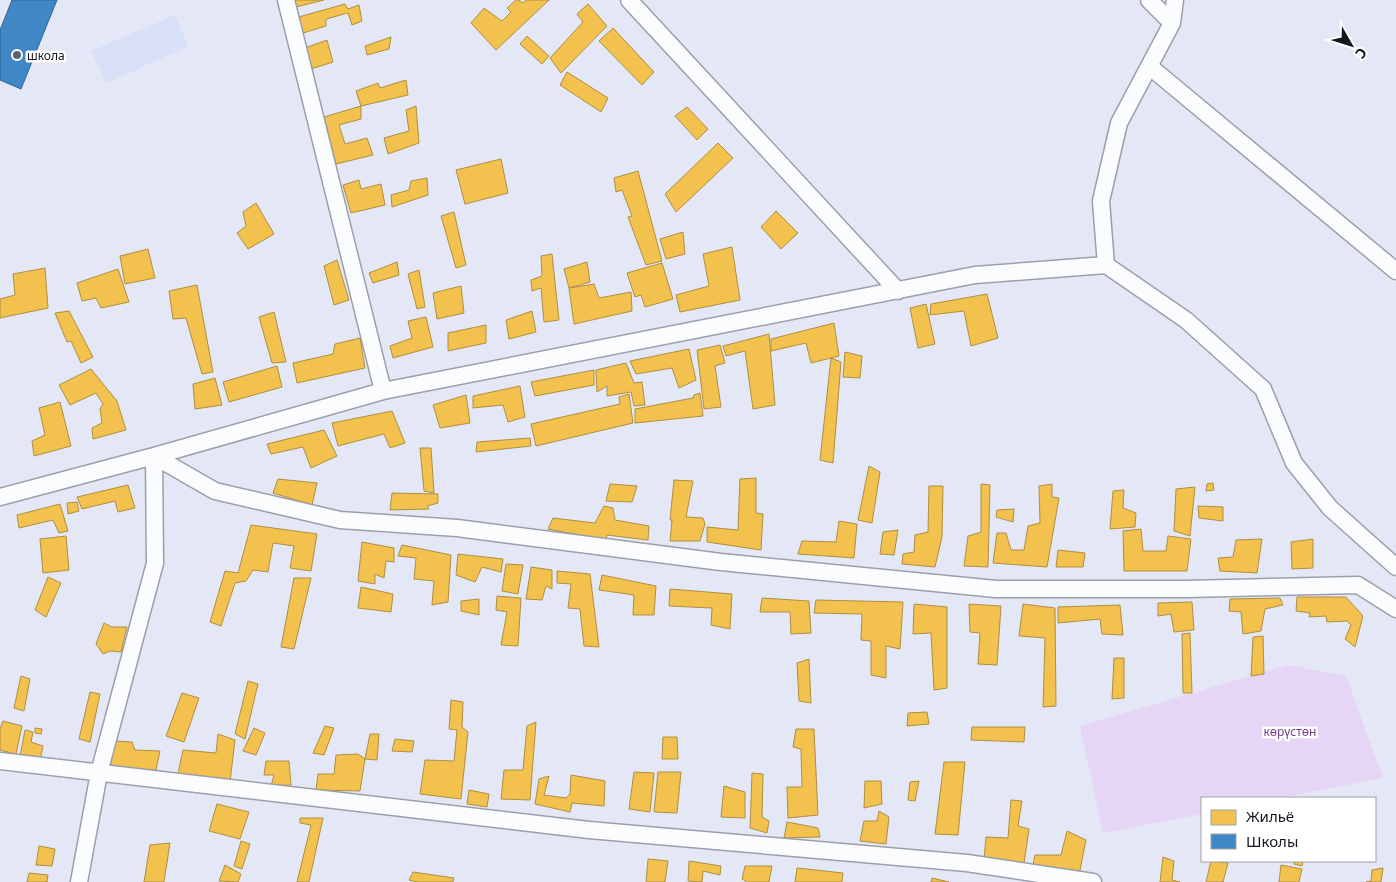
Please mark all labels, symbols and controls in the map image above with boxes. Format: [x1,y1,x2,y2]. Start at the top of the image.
north arrow [1326,20,1376,70]
text: С [1351,44,1372,63]
place label: школа [27,47,65,64]
marker: школа [11,49,23,61]
park label: көрүстөн [1264,723,1316,740]
legend [1201,797,1376,862]
text: Жильё [1246,806,1294,826]
text: Школы [1246,831,1298,851]

